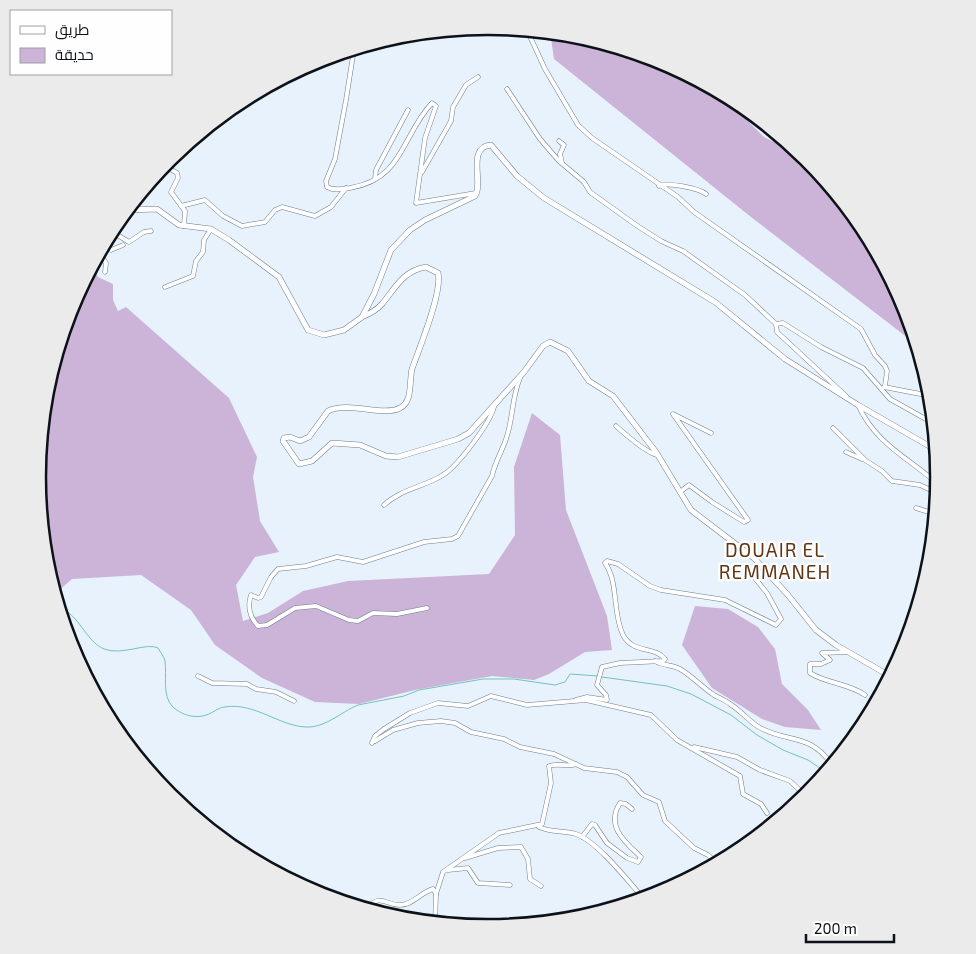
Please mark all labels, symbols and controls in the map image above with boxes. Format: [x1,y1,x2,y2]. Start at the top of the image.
legend [10,10,172,75]
text: طريق [55,20,89,40]
text: حديقة [55,45,94,63]
district label: DOUAIR EL REMMANEH [719,538,831,583]
scale bar [806,912,894,944]
text: 200 m [814,919,857,937]

